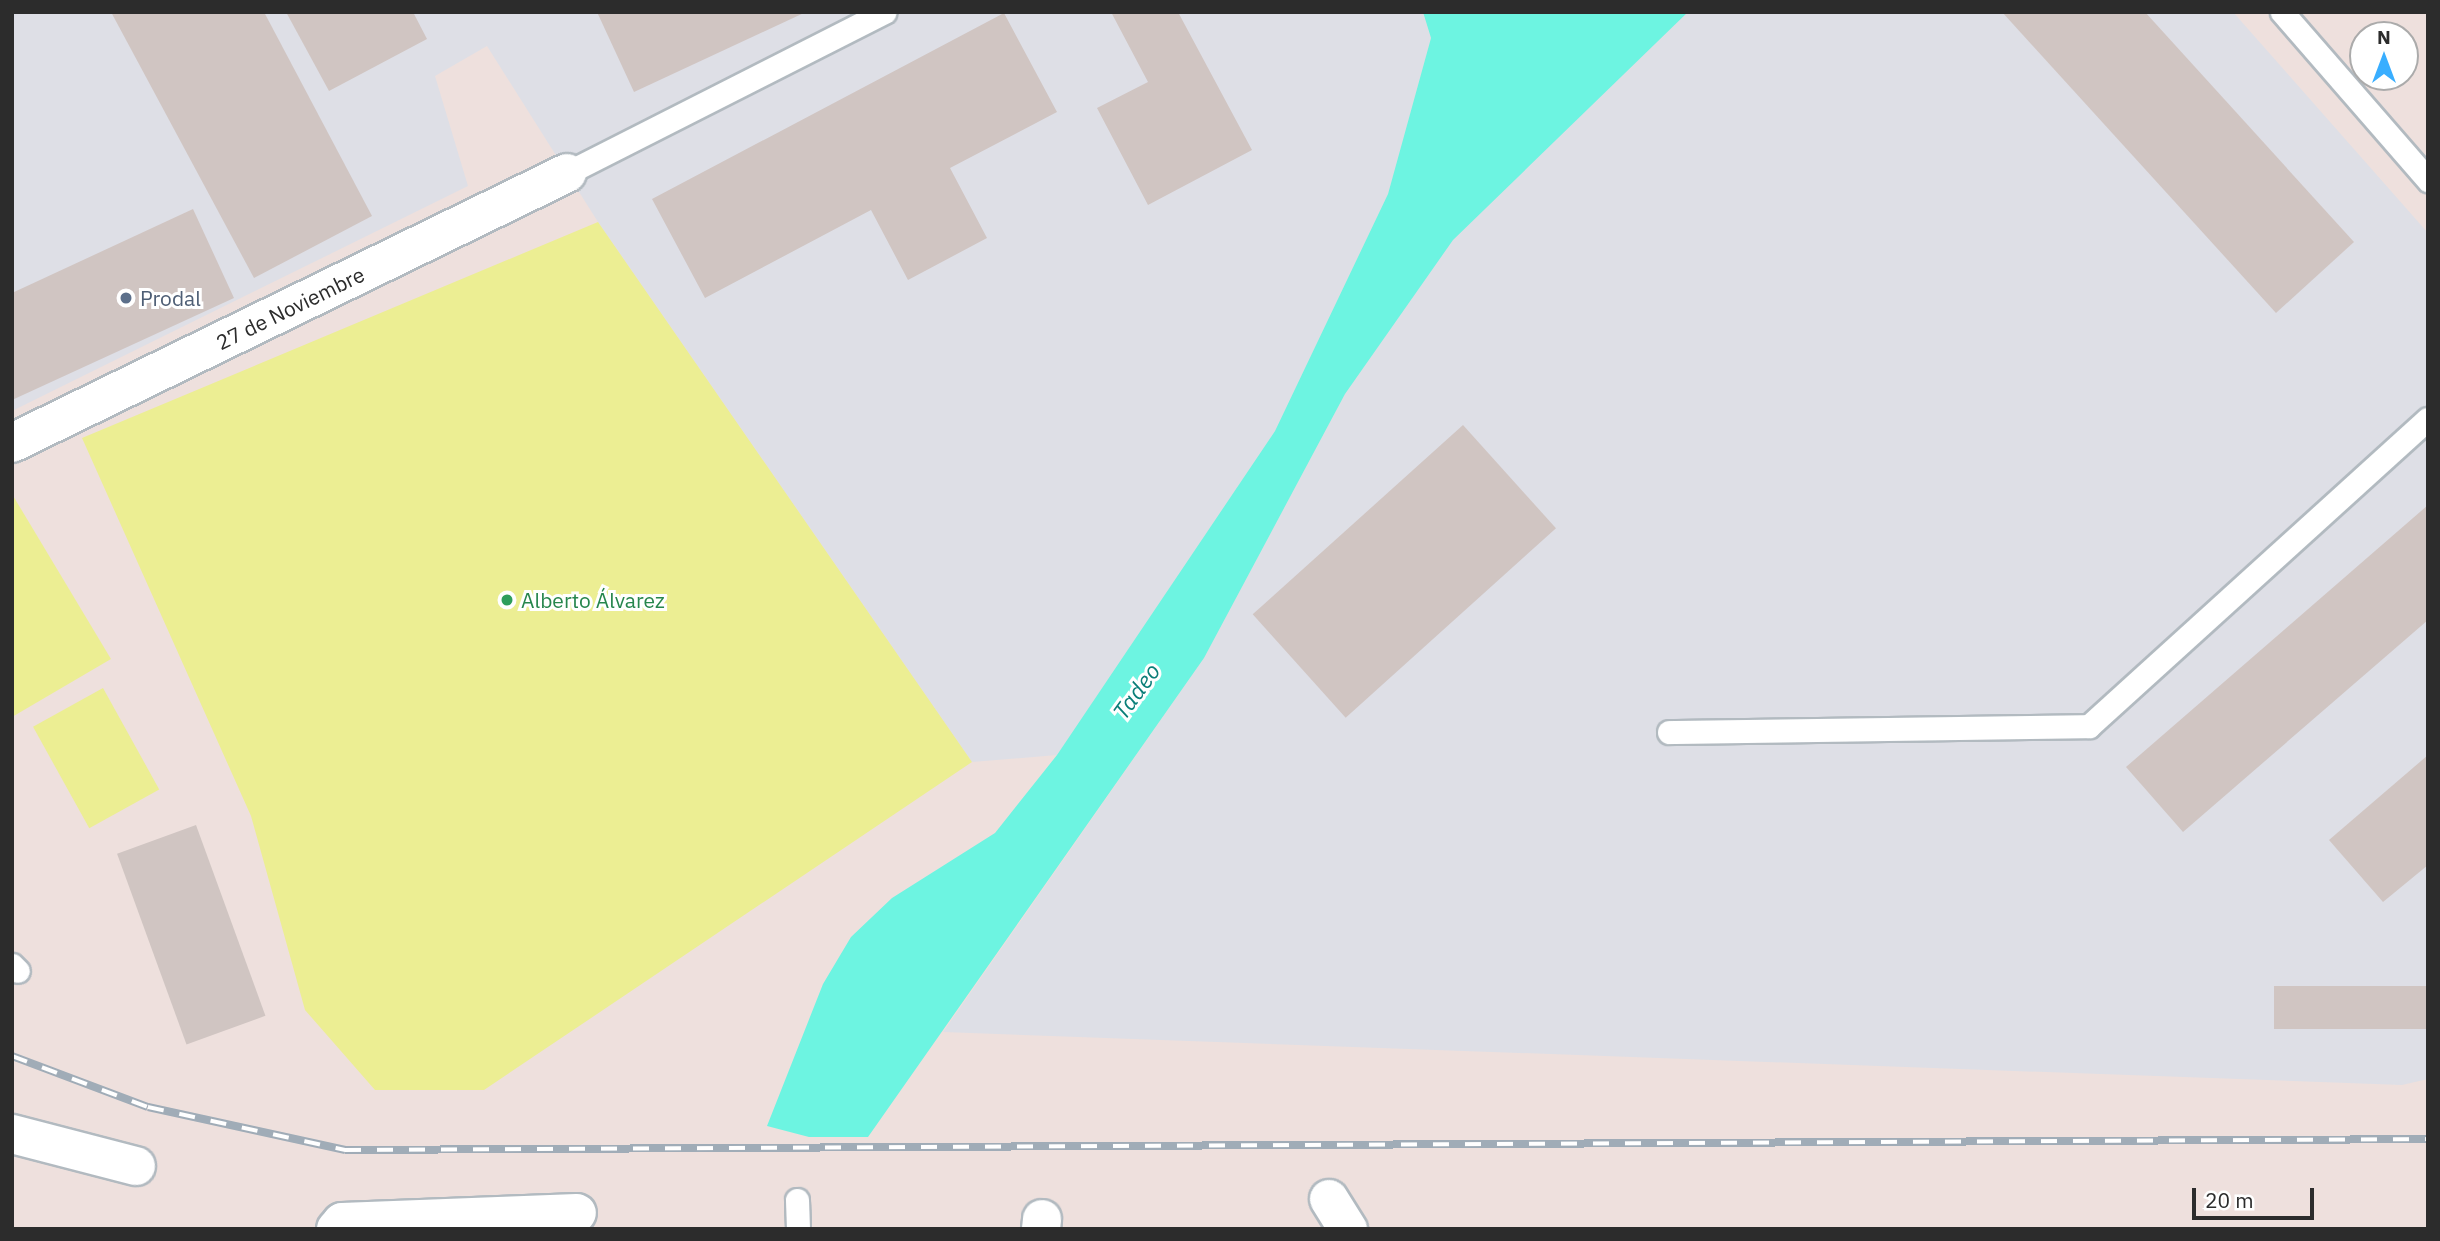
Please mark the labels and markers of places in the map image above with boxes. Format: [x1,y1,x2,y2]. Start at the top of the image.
place label: Prodal [140,285,201,311]
marker: Prodal [118,290,134,306]
place label: Alberto Álvarez [521,587,665,613]
marker: Alberto Álvarez [499,592,515,608]

